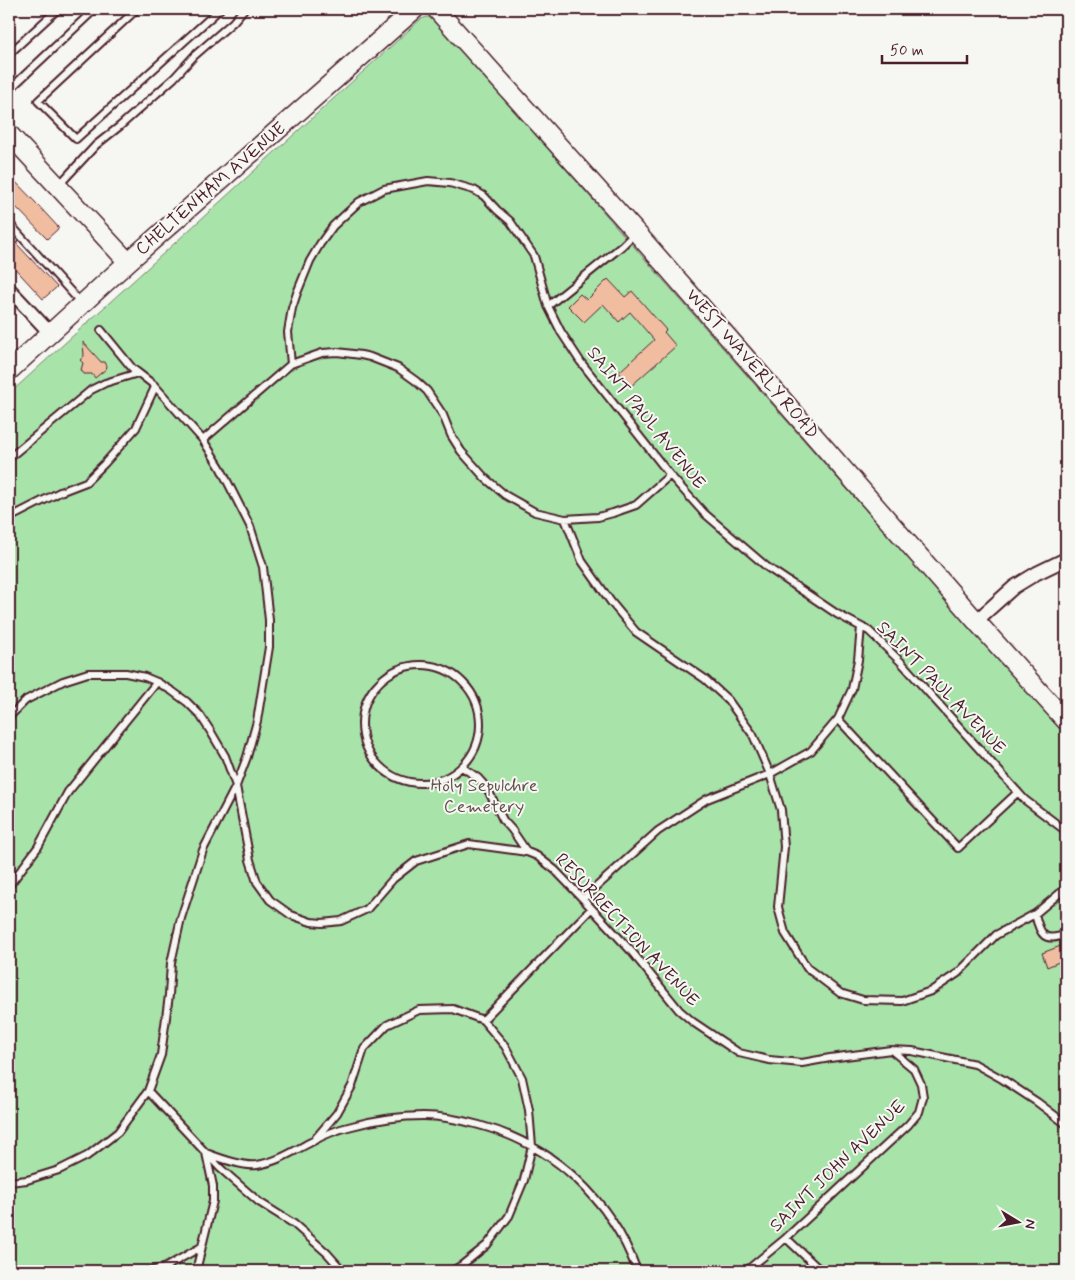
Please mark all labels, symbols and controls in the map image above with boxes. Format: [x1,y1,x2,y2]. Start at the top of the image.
scale bar [882,32,968,64]
text: 50 m [890,41,924,61]
street label: CHELTENHAM AVENUE [131,117,291,261]
street label: WEST WAVERLY ROAD [680,284,824,444]
street label: SAINT PAUL AVENUE [581,342,711,494]
street label: SAINT PAUL AVENUE [871,616,1011,760]
park label: Holy Sepulchre Cemetery [430,774,538,819]
street label: RESURRECTION AVENUE [549,848,705,1012]
street label: SAINT JOHN AVENUE [765,1094,912,1237]
north arrow [992,1198,1042,1248]
text: N [1020,1218,1039,1230]

